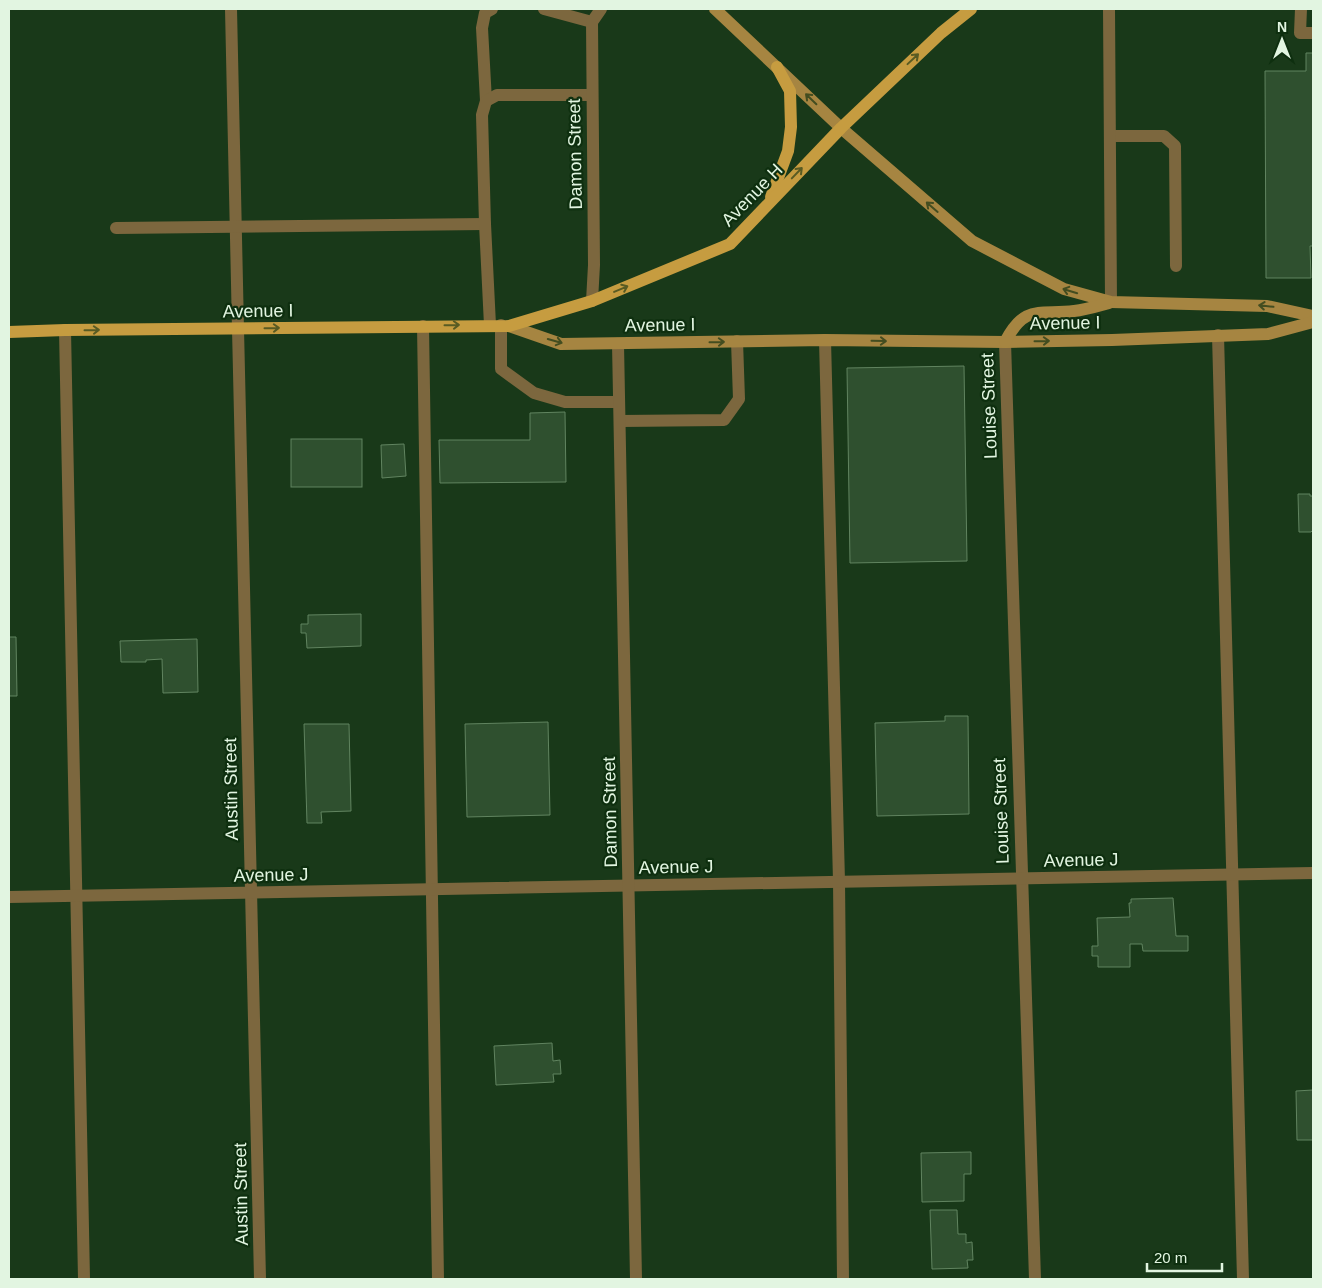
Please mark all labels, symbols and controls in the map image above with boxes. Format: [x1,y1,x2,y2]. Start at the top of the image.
north arrow [1257,15,1307,65]
text: N [1277,19,1287,35]
one-way arrow [907,53,920,65]
one-way arrow [804,93,817,105]
street label: Damon Street [564,98,586,210]
street label: Avenue H [717,160,787,230]
one-way arrow [791,168,803,180]
one-way arrow [926,201,939,212]
one-way arrow [614,283,629,292]
one-way arrow [1062,285,1078,295]
street label: Avenue I [222,300,294,322]
one-way arrow [1258,301,1274,311]
street label: Avenue I [1029,312,1101,334]
street label: Avenue I [624,314,696,336]
one-way arrow [444,321,460,330]
one-way arrow [264,323,280,333]
one-way arrow [84,325,100,335]
one-way arrow [871,336,887,346]
one-way arrow [1034,336,1050,346]
one-way arrow [547,337,563,347]
one-way arrow [708,337,725,347]
street label: Louise Street [977,353,1001,459]
street label: Austin Street [220,737,242,841]
street label: Damon Street [599,756,621,868]
street label: Louise Street [989,758,1013,864]
street label: Avenue J [1043,849,1119,871]
street label: Avenue J [638,856,714,878]
street label: Avenue J [233,864,309,886]
street label: Austin Street [230,1142,252,1246]
scale bar [1147,1240,1222,1272]
text: 20 m [1154,1249,1187,1266]

